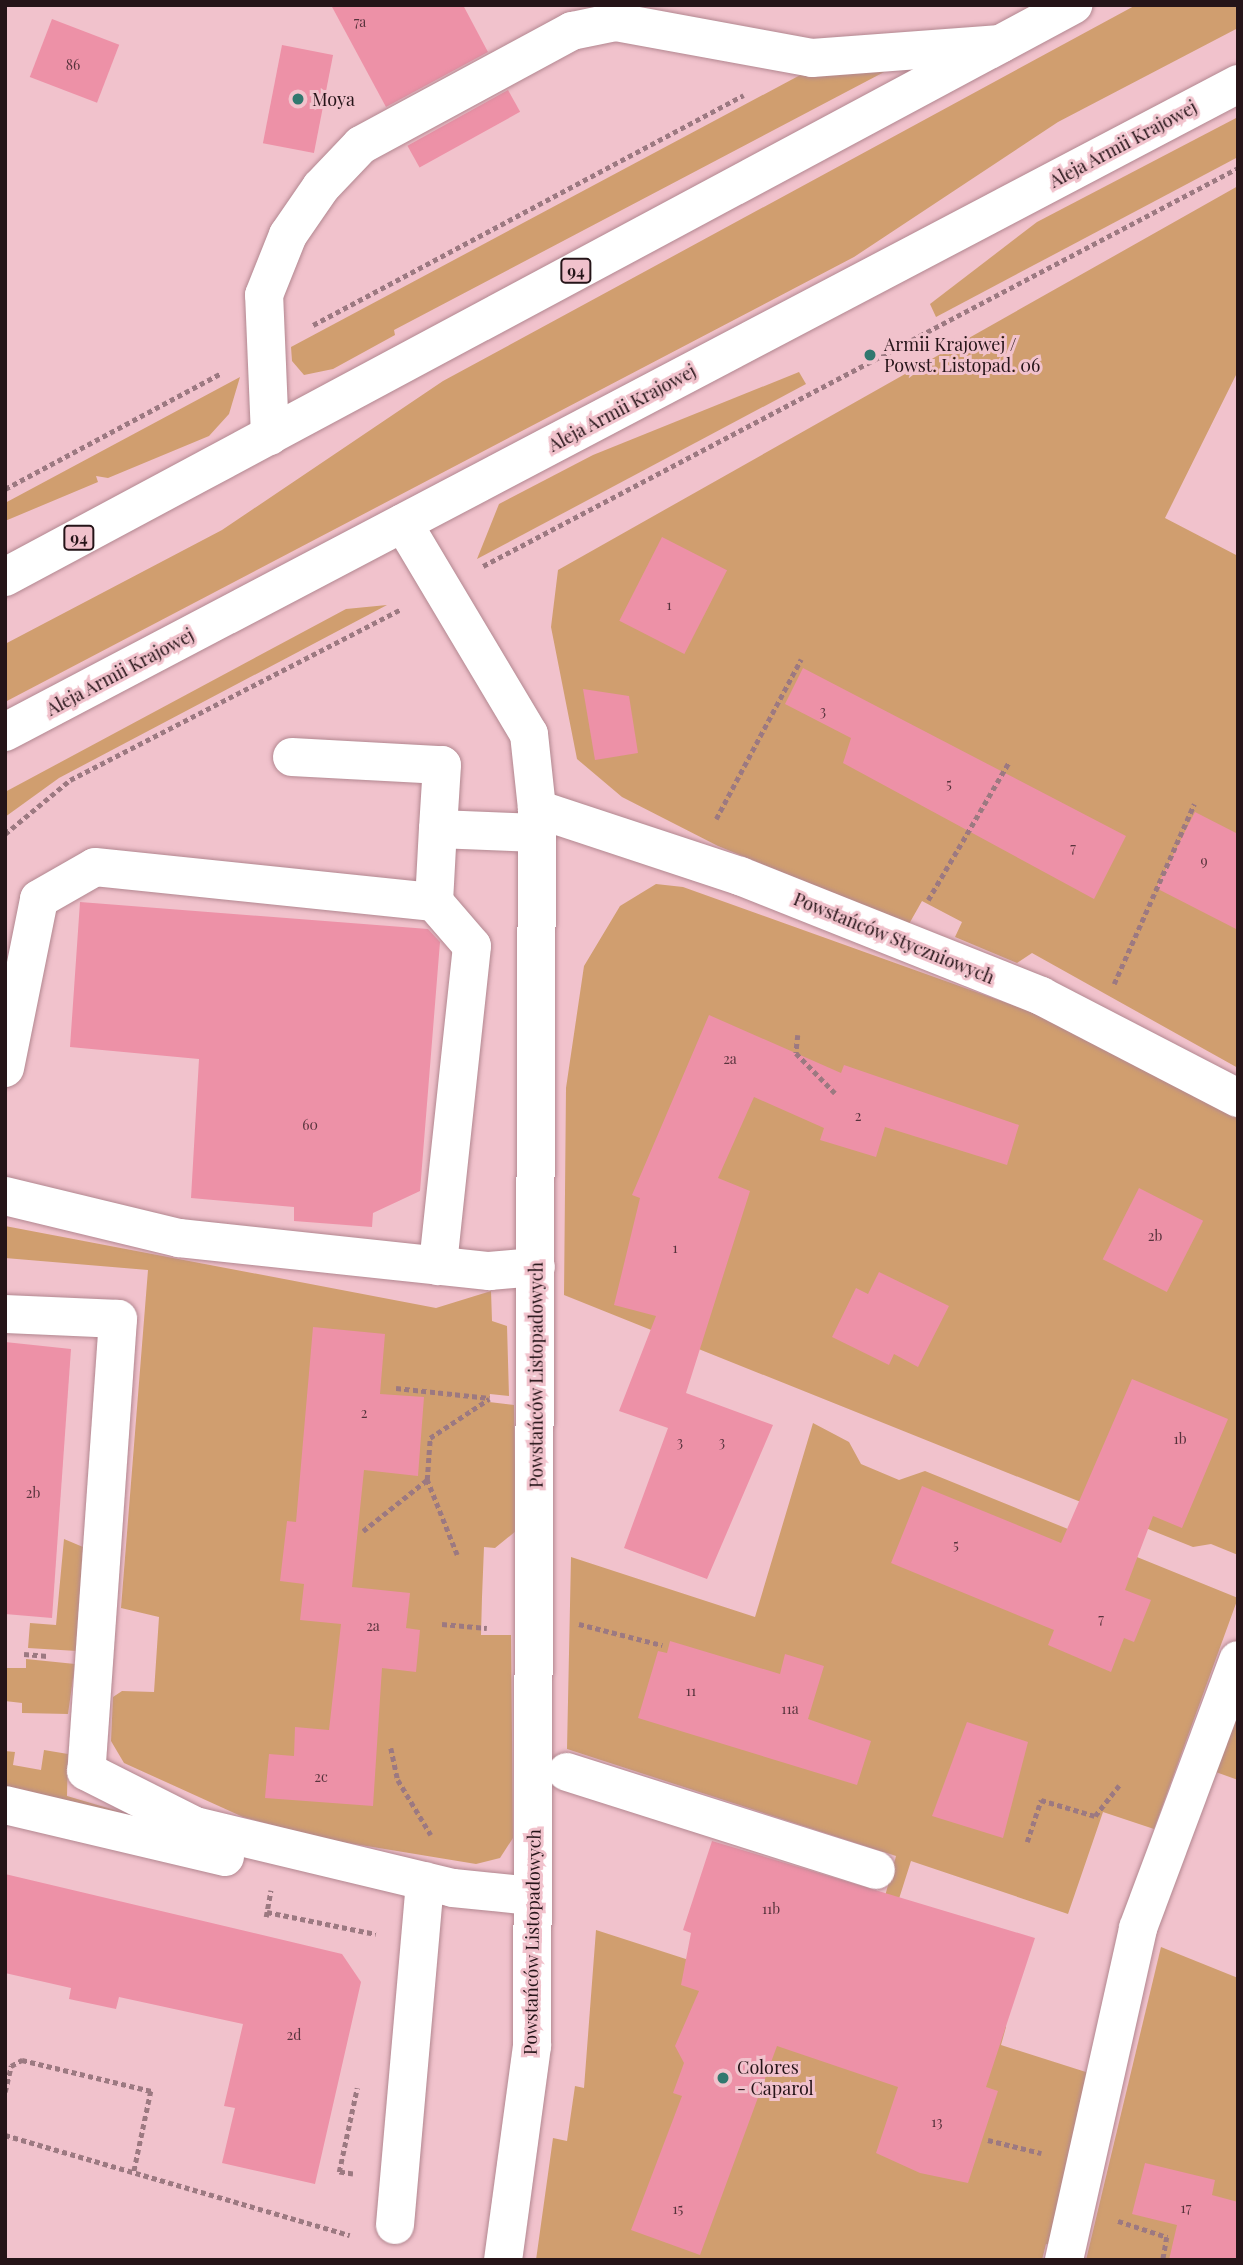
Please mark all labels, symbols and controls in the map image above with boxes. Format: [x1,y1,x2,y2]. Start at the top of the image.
house number: 7a [354,14,366,30]
house number: 86 [66,57,80,73]
place label: Moya [312,88,355,110]
marker: Moya [290,91,306,107]
street label: Aleja Armii Krajowej [1045,96,1201,192]
road number: 94 [560,258,592,284]
place label: Armii Krajowej / Powst. Listopad. 06 [884,334,1040,376]
marker: Armii Krajowej / Powst. Listopad. 06 [862,347,878,363]
street label: Aleja Armii Krajowej [544,360,700,456]
road number: 94 [63,526,95,551]
house number: 1 [666,597,672,613]
street label: Aleja Armii Krajowej [42,624,198,720]
house number: 3 [820,703,826,719]
house number: 5 [946,776,952,792]
house number: 7 [1070,840,1076,856]
house number: 9 [1200,853,1208,869]
street label: Powstańców Styczniowych [790,888,998,988]
house number: 2a [723,1051,737,1067]
house number: 2 [855,1108,861,1124]
house number: 60 [302,1117,318,1133]
house number: 2b [1148,1228,1162,1244]
house number: 1 [672,1240,678,1256]
street label: Powstańców Listopadowych [525,1262,547,1488]
house number: 2 [361,1405,367,1421]
house number: 1b [1173,1431,1187,1447]
house number: 3 [677,1434,683,1450]
house number: 3 [719,1434,725,1450]
house number: 2b [26,1485,40,1501]
house number: 5 [953,1537,959,1553]
house number: 7 [1098,1611,1104,1627]
house number: 2a [366,1618,380,1634]
house number: 11 [686,1683,696,1699]
house number: 11a [781,1701,799,1717]
house number: 2c [314,1769,328,1785]
street label: Powstańców Listopadowych [519,1829,545,2055]
house number: 11b [762,1901,780,1917]
house number: 2d [287,2027,301,2043]
place label: Colores - Caparol [737,2057,814,2100]
marker: Colores - Caparol [715,2070,731,2086]
house number: 13 [931,2114,943,2130]
house number: 17 [1181,2200,1191,2216]
house number: 15 [673,2201,683,2217]

